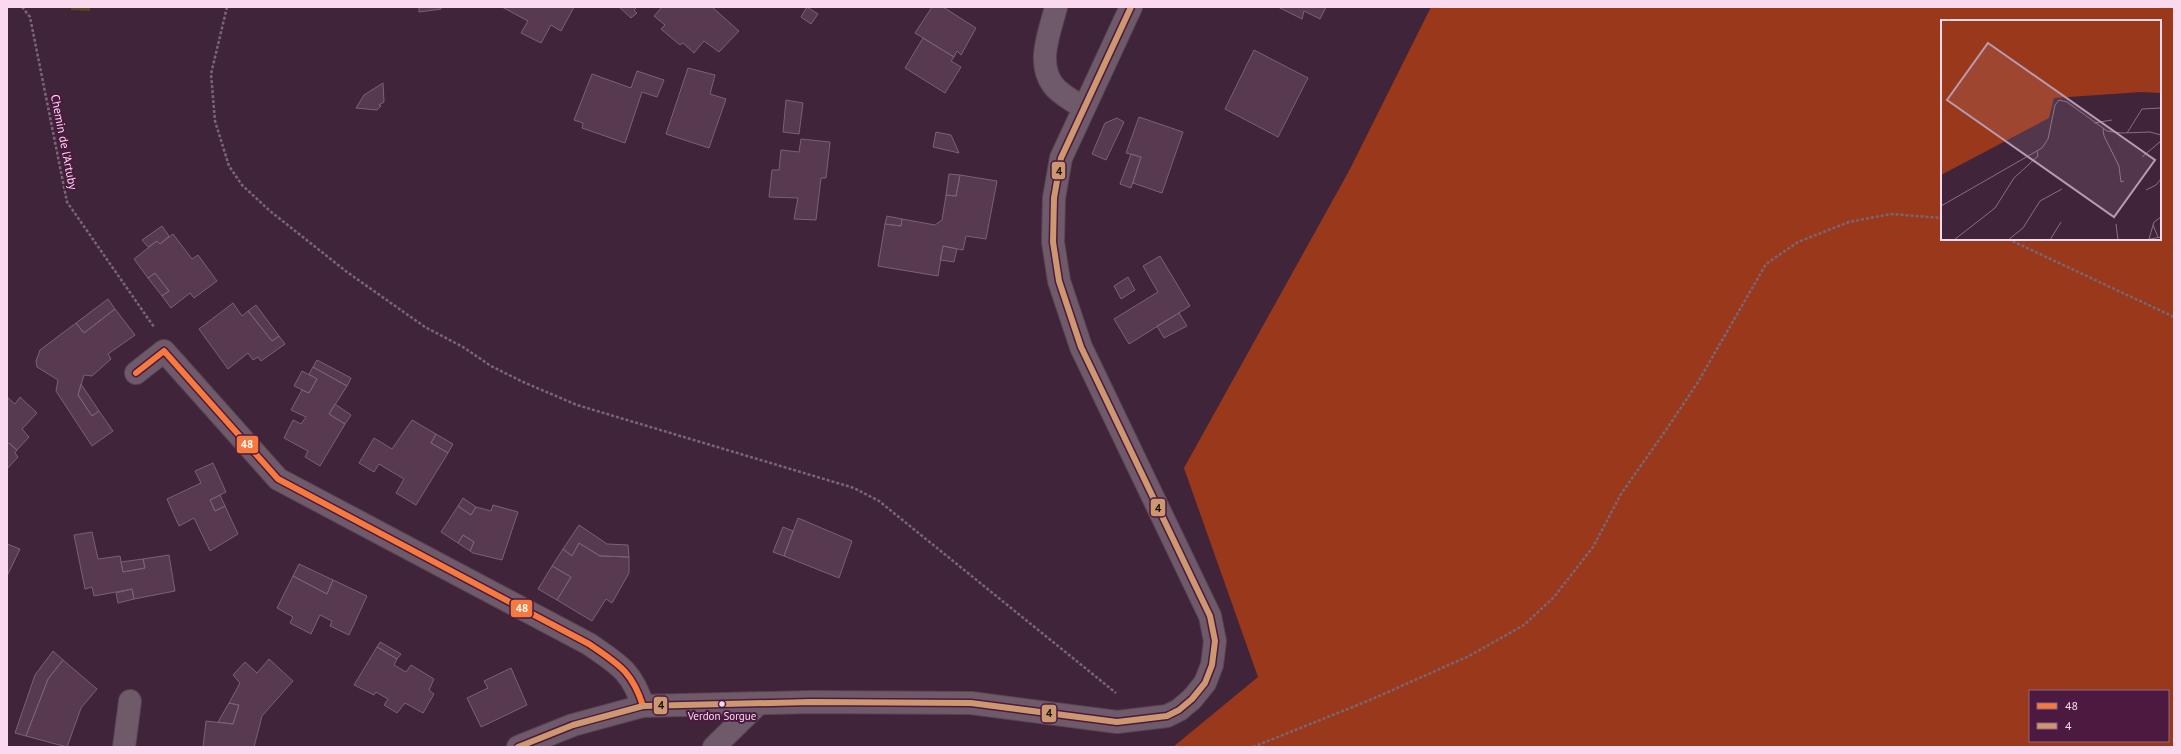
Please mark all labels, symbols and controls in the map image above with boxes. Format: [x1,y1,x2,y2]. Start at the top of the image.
inset map [1941,20,2161,240]
street label: Chemin de l'Artuby [48,93,81,191]
line badge: 4 [1051,161,1066,180]
text: 4 [1056,164,1063,178]
line badge: 48 [236,435,259,454]
text: 48 [241,437,253,451]
line badge: 4 [1150,498,1166,517]
text: 4 [1155,501,1162,515]
line badge: 48 [510,599,533,618]
text: 48 [516,601,528,615]
legend [2029,690,2169,742]
line badge: 4 [653,696,668,715]
text: 4 [658,698,665,712]
text: 48 [2065,698,2078,713]
marker: Verdon Sorgue [717,699,727,709]
line badge: 4 [1041,704,1057,723]
text: 4 [1046,706,1053,720]
place label: Verdon Sorgue [687,709,757,723]
text: 4 [2065,718,2072,733]

